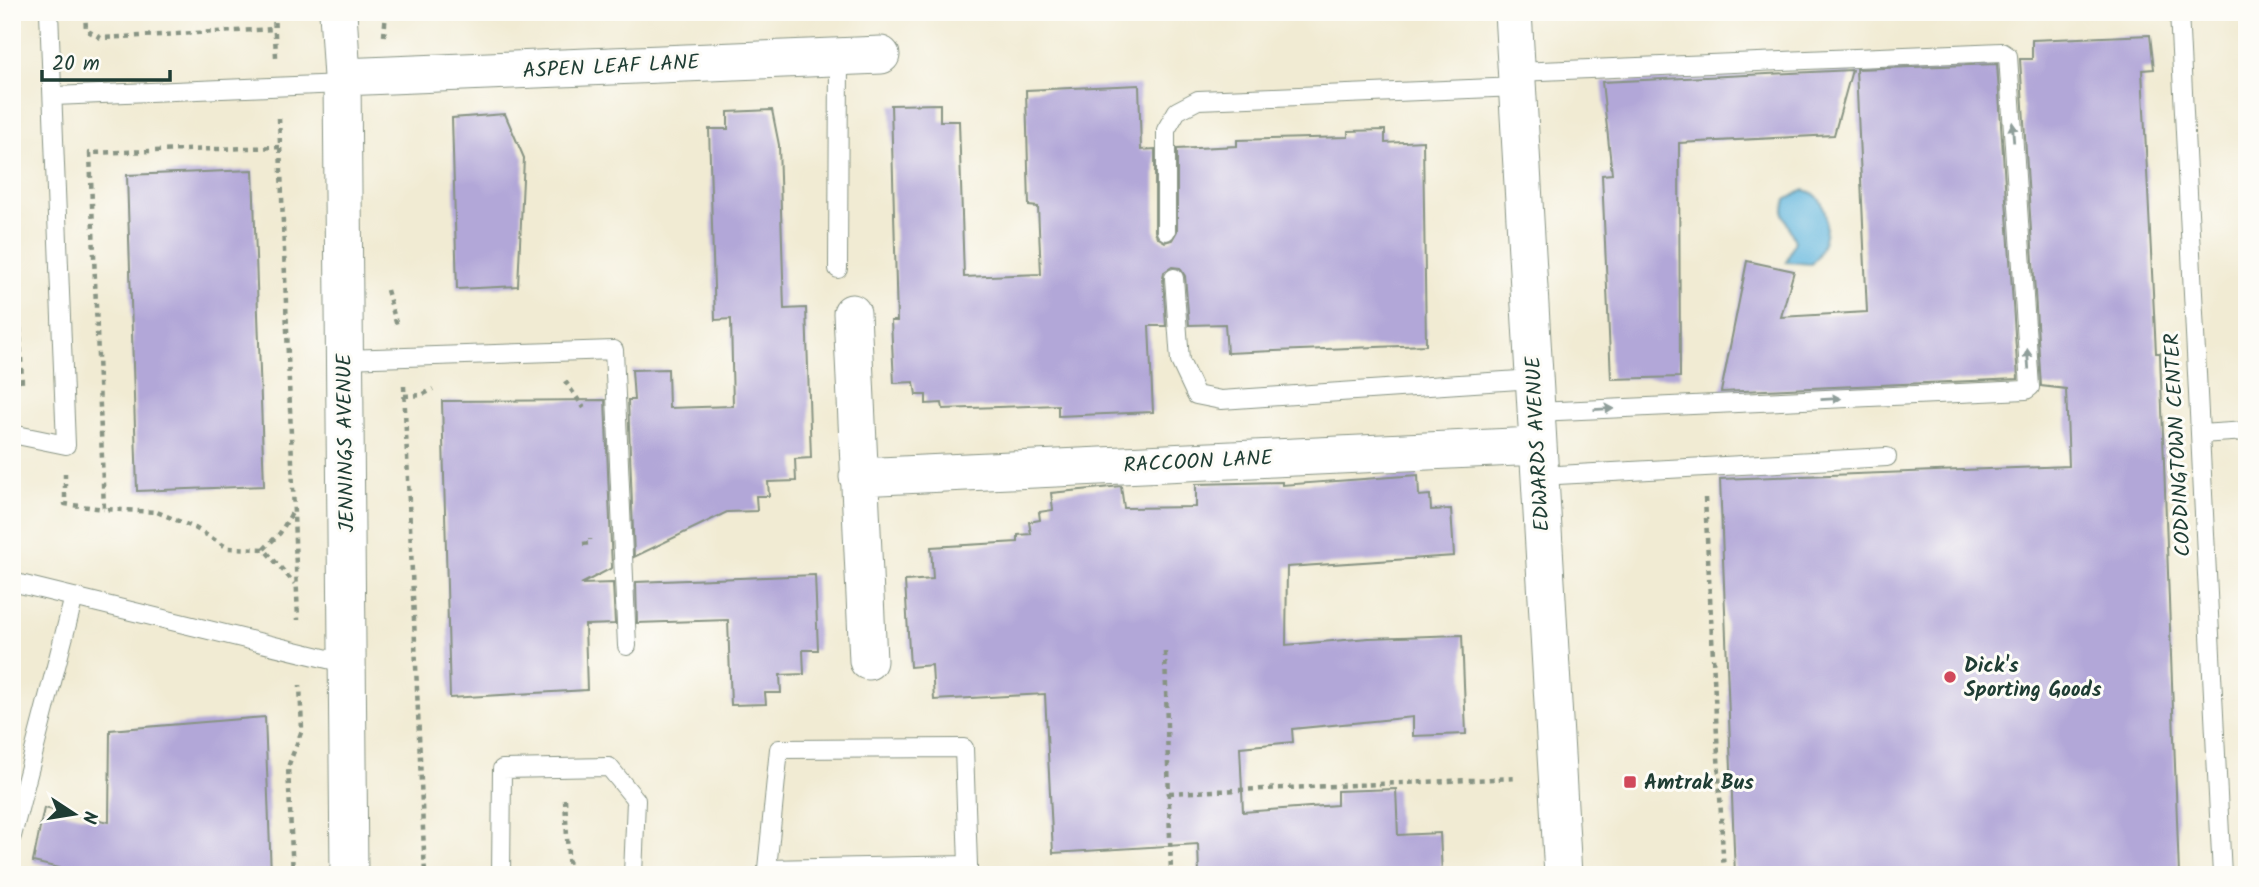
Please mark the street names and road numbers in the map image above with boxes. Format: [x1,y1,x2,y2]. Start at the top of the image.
street label: ASPEN LEAF LANE [522,46,701,89]
street label: CODDINGTOWN CENTER [2156,332,2201,558]
street label: JENNINGS AVENUE [328,353,365,533]
street label: EDWARDS AVENUE [1517,355,1560,533]
street label: RACCOON LANE [1123,442,1274,483]

